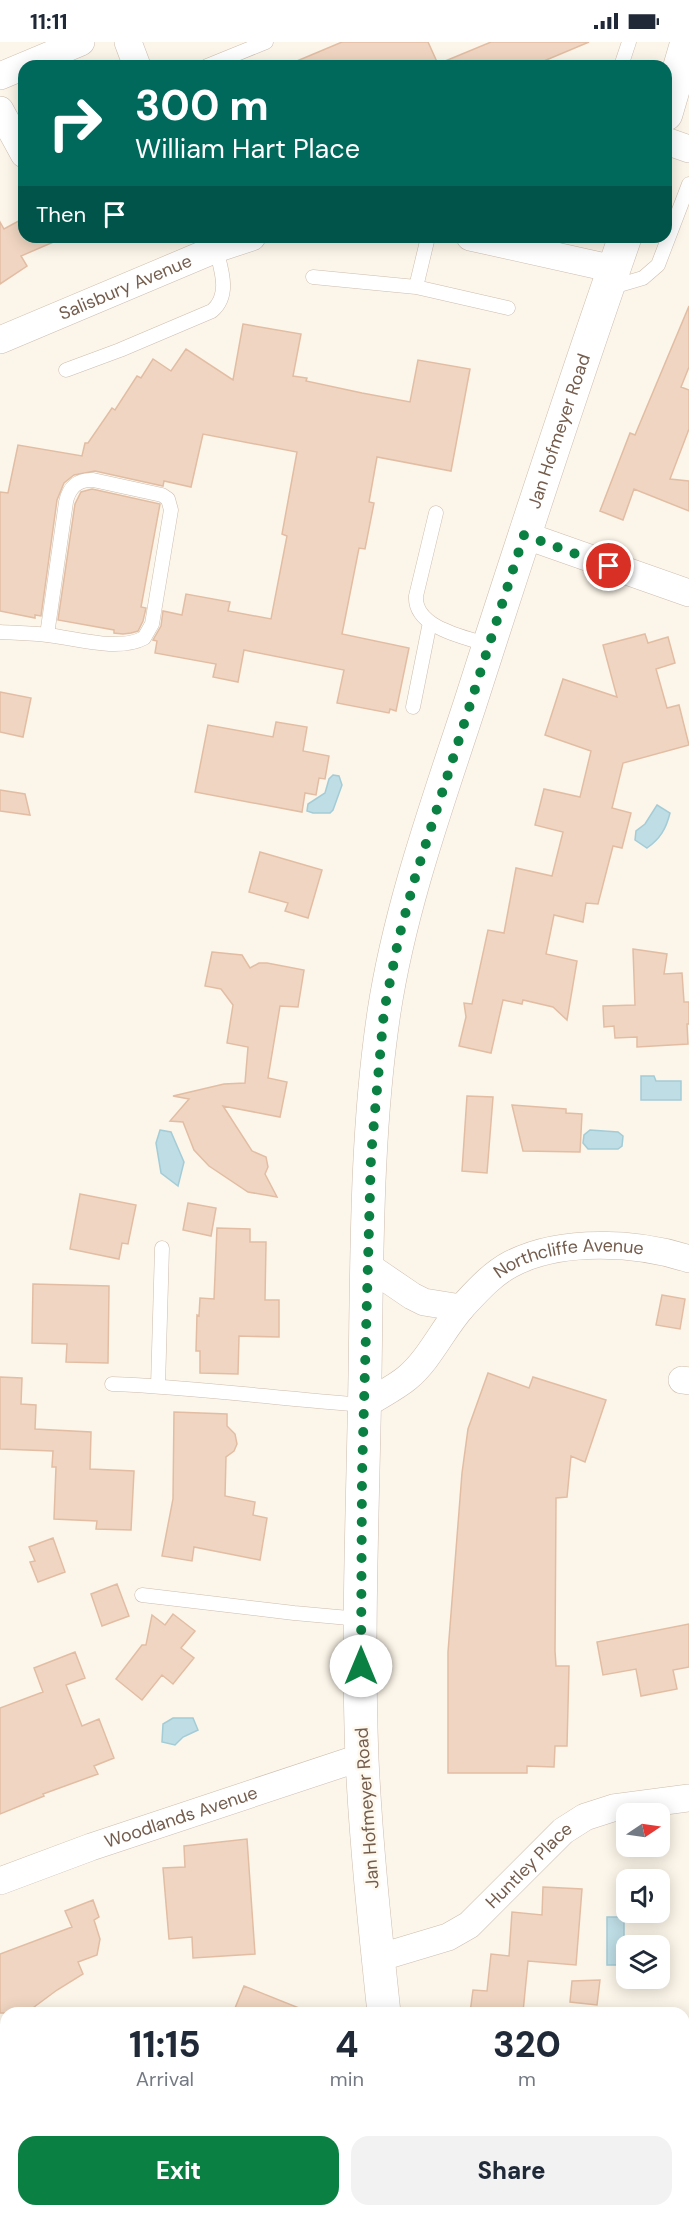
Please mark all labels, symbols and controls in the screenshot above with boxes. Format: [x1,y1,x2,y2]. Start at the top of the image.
text: 11:11 [30,7,68,36]
text: 300 m [135,78,269,133]
icon: right [36,84,114,162]
text: William Hart Place [135,131,360,166]
icon: arrive [98,198,131,231]
text: Then [36,200,86,229]
street label: Salisbury Avenue [55,249,195,326]
street label: Jan Hofmeyer Road [522,351,596,512]
pin [583,540,634,591]
icon: arrive [592,549,625,582]
street label: Northcliffe Avenue [489,1233,645,1284]
position arrow [329,1634,393,1698]
street label: Jan Hofmeyer Road [349,1727,385,1889]
street label: Woodlands Avenue [101,1781,261,1854]
north arrow [616,1803,670,1857]
map controls [616,1803,670,1989]
street label: Huntley Place [480,1816,577,1914]
button: sound [616,1869,670,1923]
button: layers [616,1935,670,1989]
text: 11:15 [129,2021,201,2068]
text: 4 [335,2021,359,2068]
text: 320 [493,2021,561,2068]
text: Arrival [136,2066,194,2092]
text: min [330,2066,364,2092]
text: m [518,2066,536,2092]
button: Exit [18,2136,339,2205]
button: Share [351,2136,672,2205]

